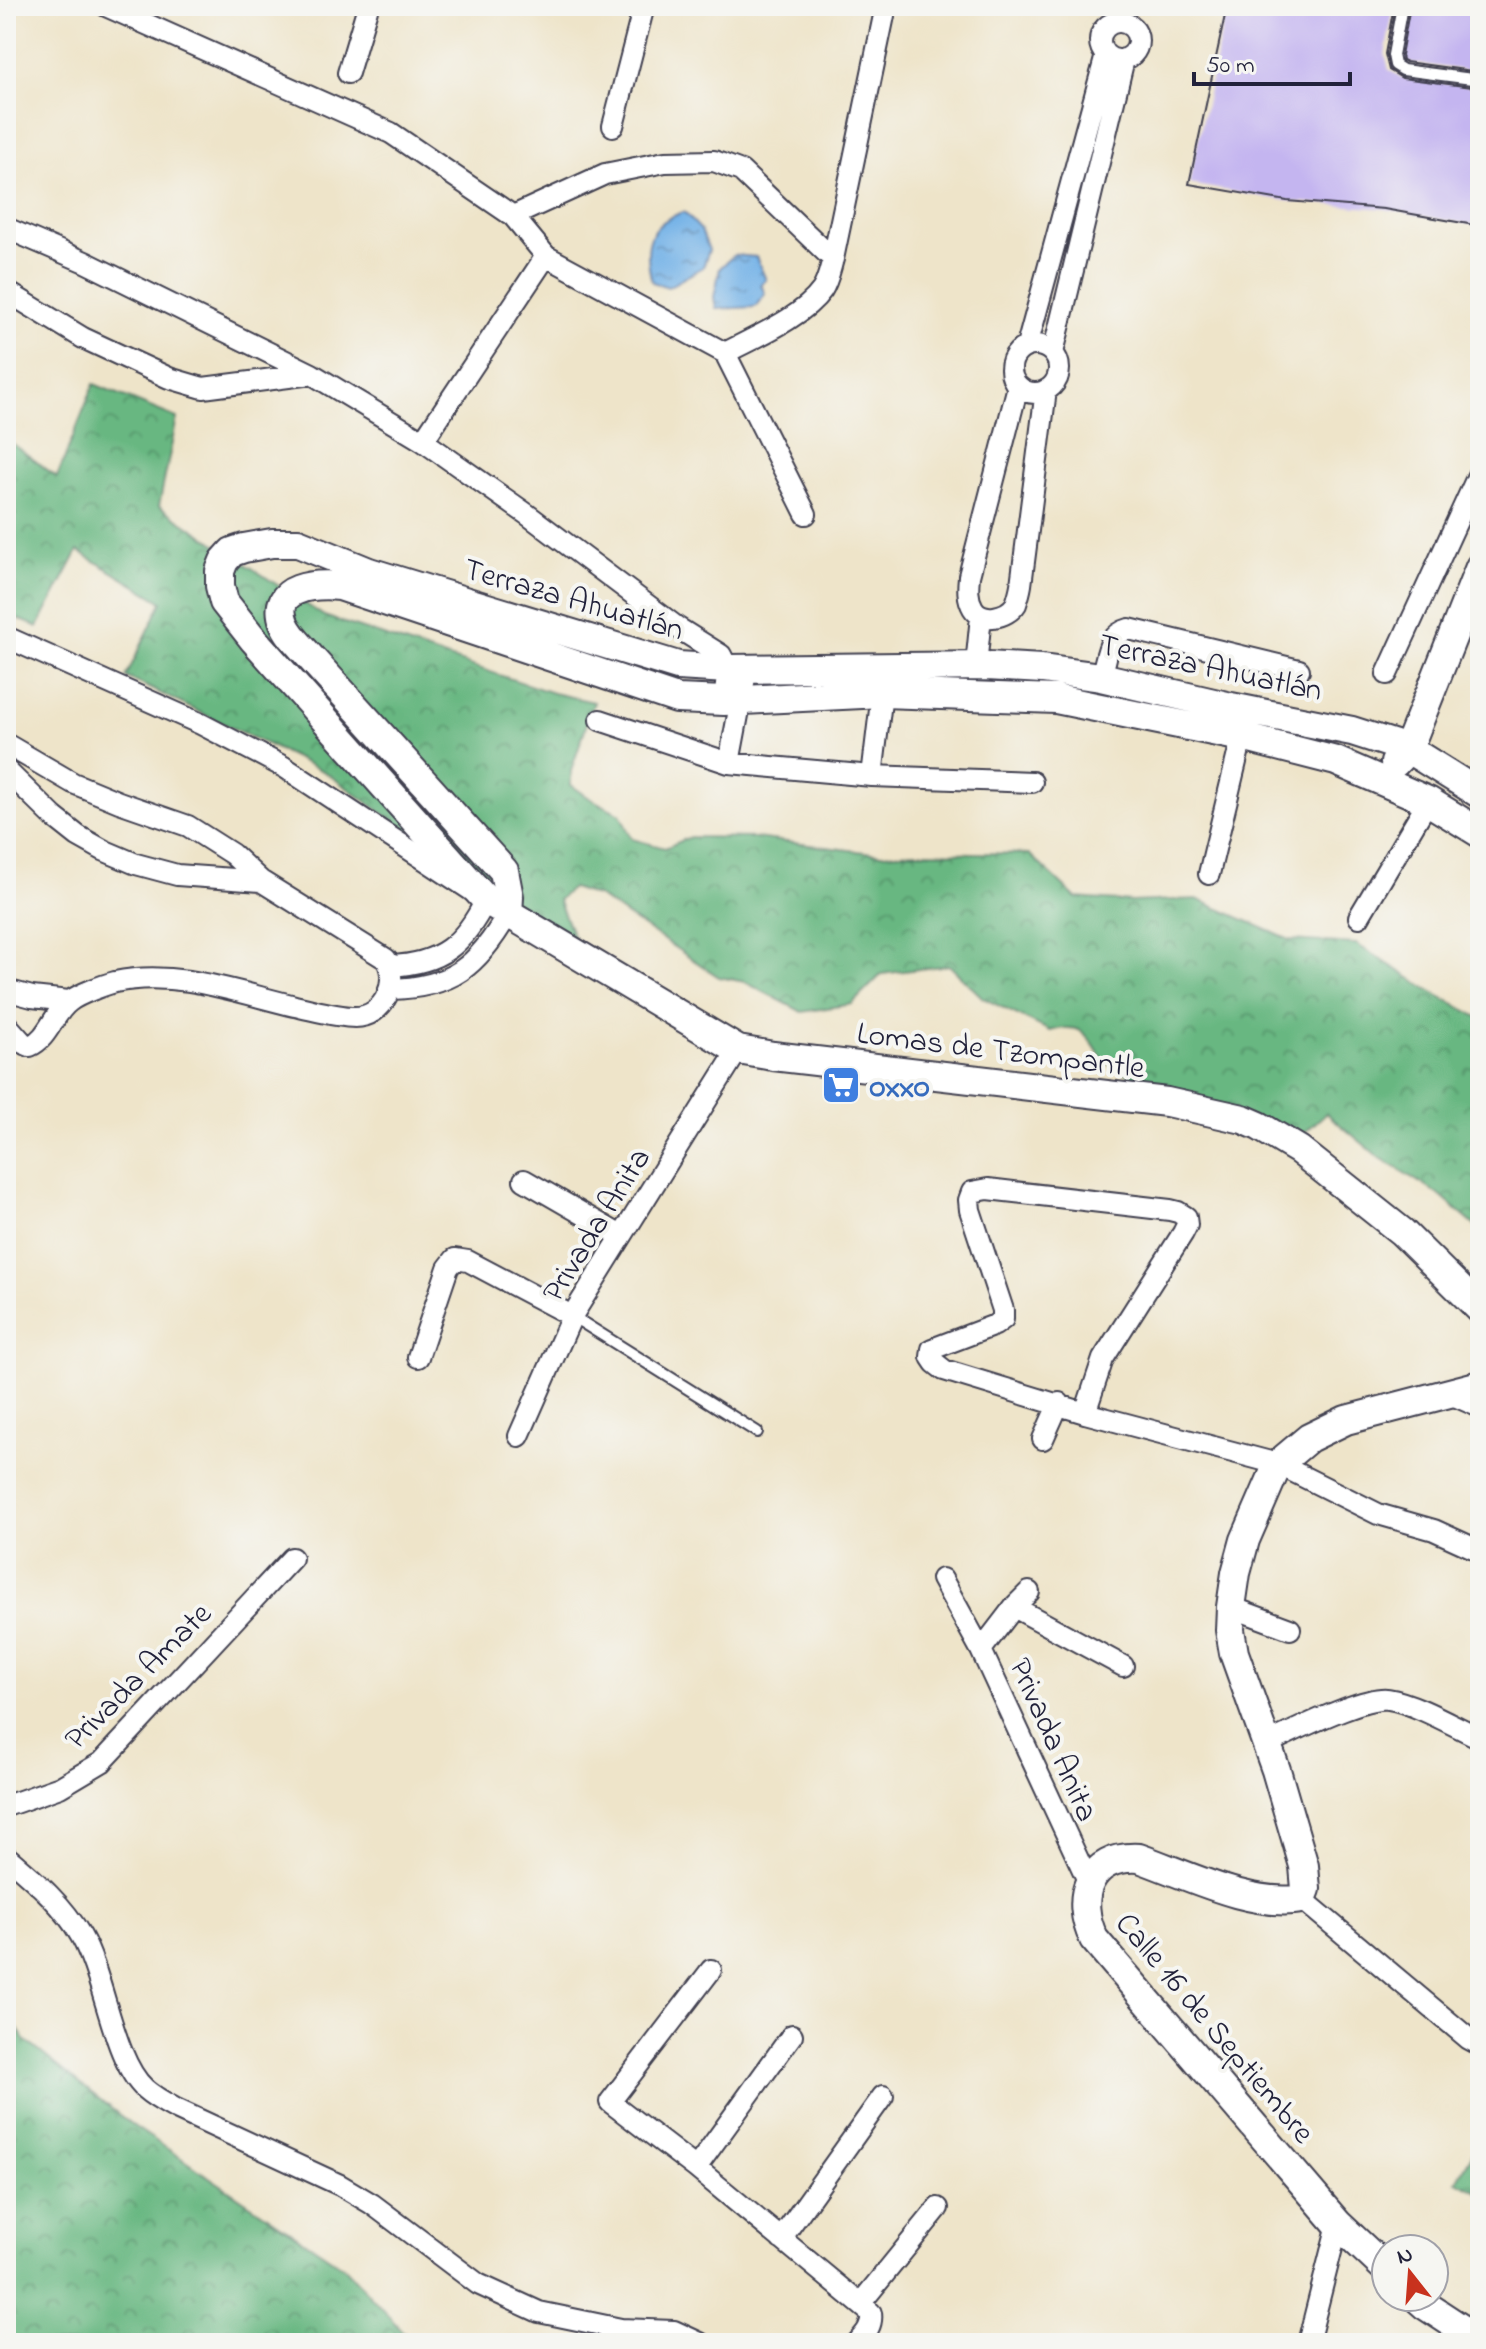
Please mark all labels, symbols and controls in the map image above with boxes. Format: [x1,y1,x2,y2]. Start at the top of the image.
scale bar [1194,36,1350,86]
text: 50 m [1206,49,1255,84]
street label: Terraza Ahuatlán [457,547,689,655]
street label: Terraza Ahuatlán [1094,623,1326,716]
street label: Lomas de Tzompantle [854,1012,1148,1094]
supermarket icon: oxxo [820,1064,862,1106]
place label: oxxo [869,1065,930,1112]
street label: Privada Anita [532,1139,664,1312]
street label: Privada Amate [55,1592,224,1762]
street label: Privada Anita [995,1651,1109,1830]
street label: Calle 16 de Septiembre [1102,1903,1325,2156]
north arrow [1370,2233,1450,2313]
text: N [1393,2239,1417,2274]

